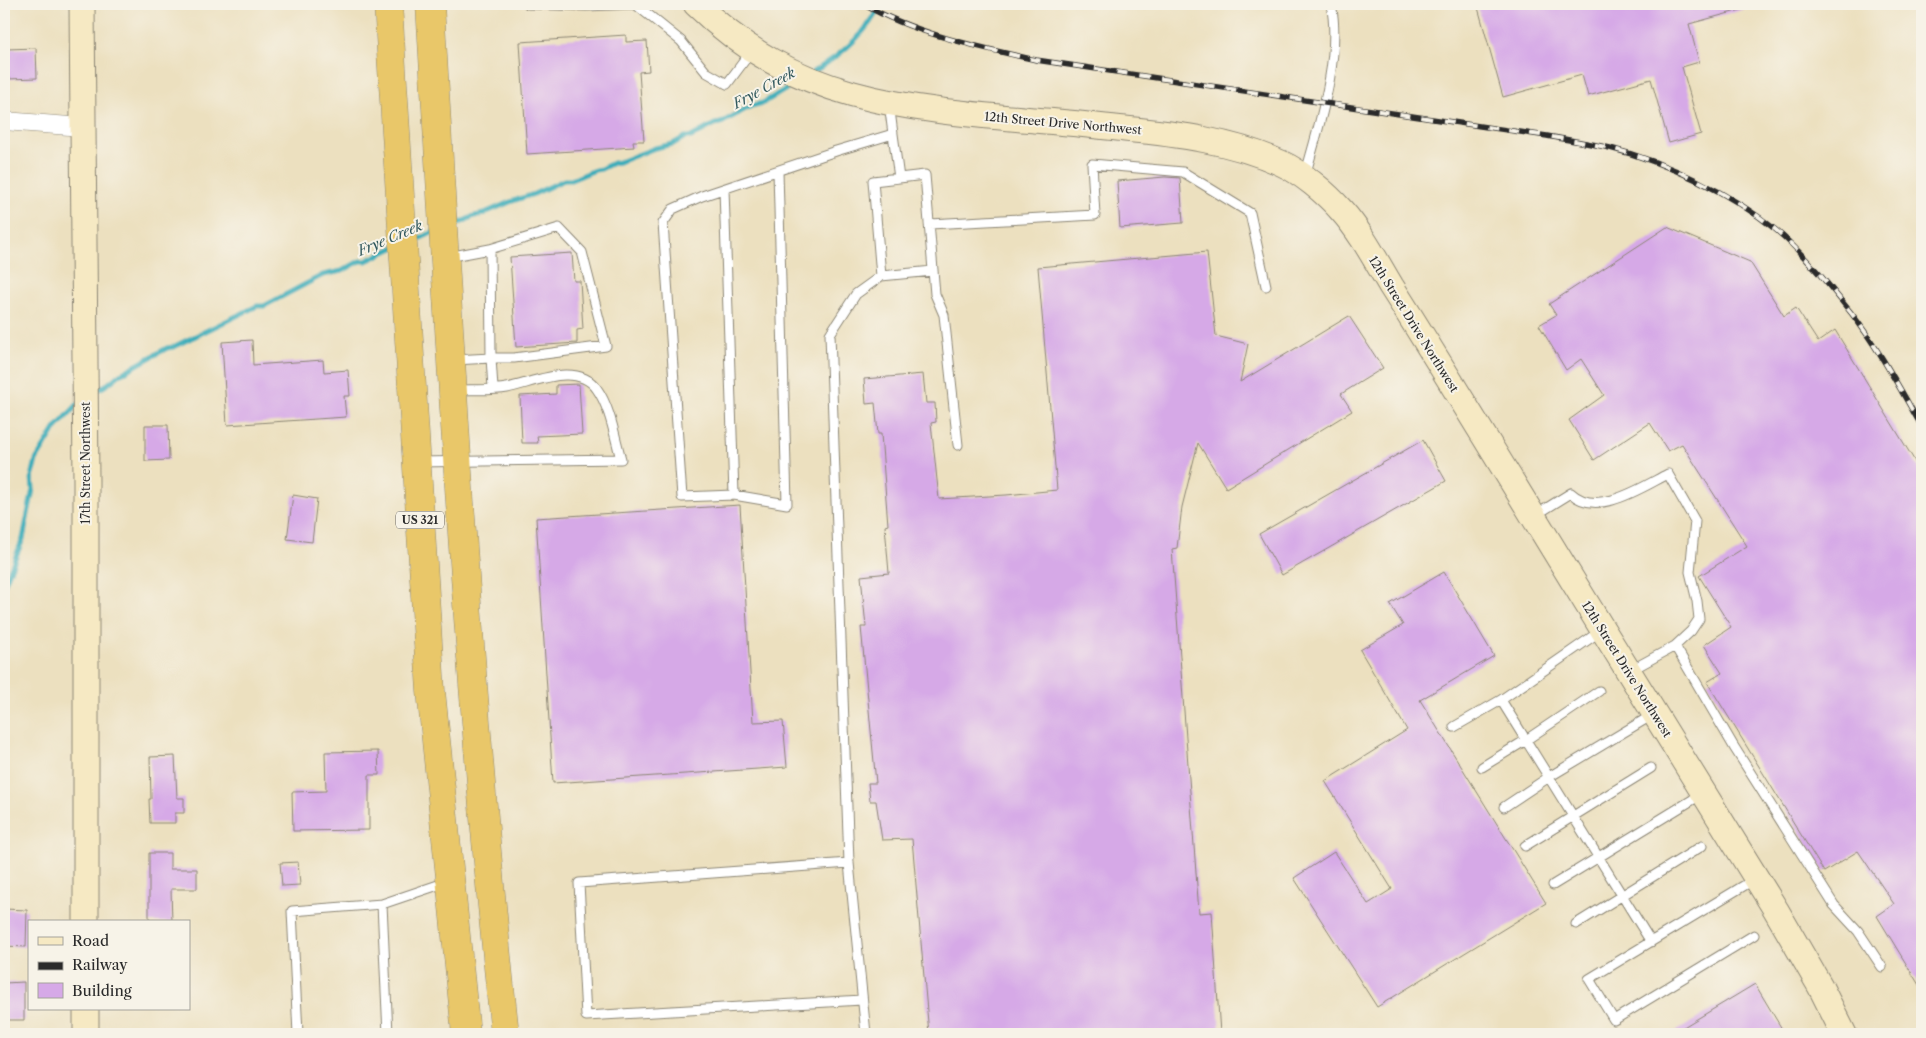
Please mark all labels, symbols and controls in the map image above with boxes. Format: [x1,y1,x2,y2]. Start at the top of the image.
water label: Frye Creek [729,63,799,113]
street label: 12th Street Drive Northwest [984,109,1143,137]
water label: Frye Creek [354,216,426,260]
street label: 12th Street Drive Northwest [1366,253,1463,395]
street label: 17th Street Northwest [78,401,93,524]
road number: US 321 [396,512,444,528]
street label: 12th Street Drive Northwest [1579,598,1676,740]
legend [28,920,190,1010]
text: Road [72,931,109,950]
text: Railway [72,955,128,974]
text: Building [72,981,132,1000]

